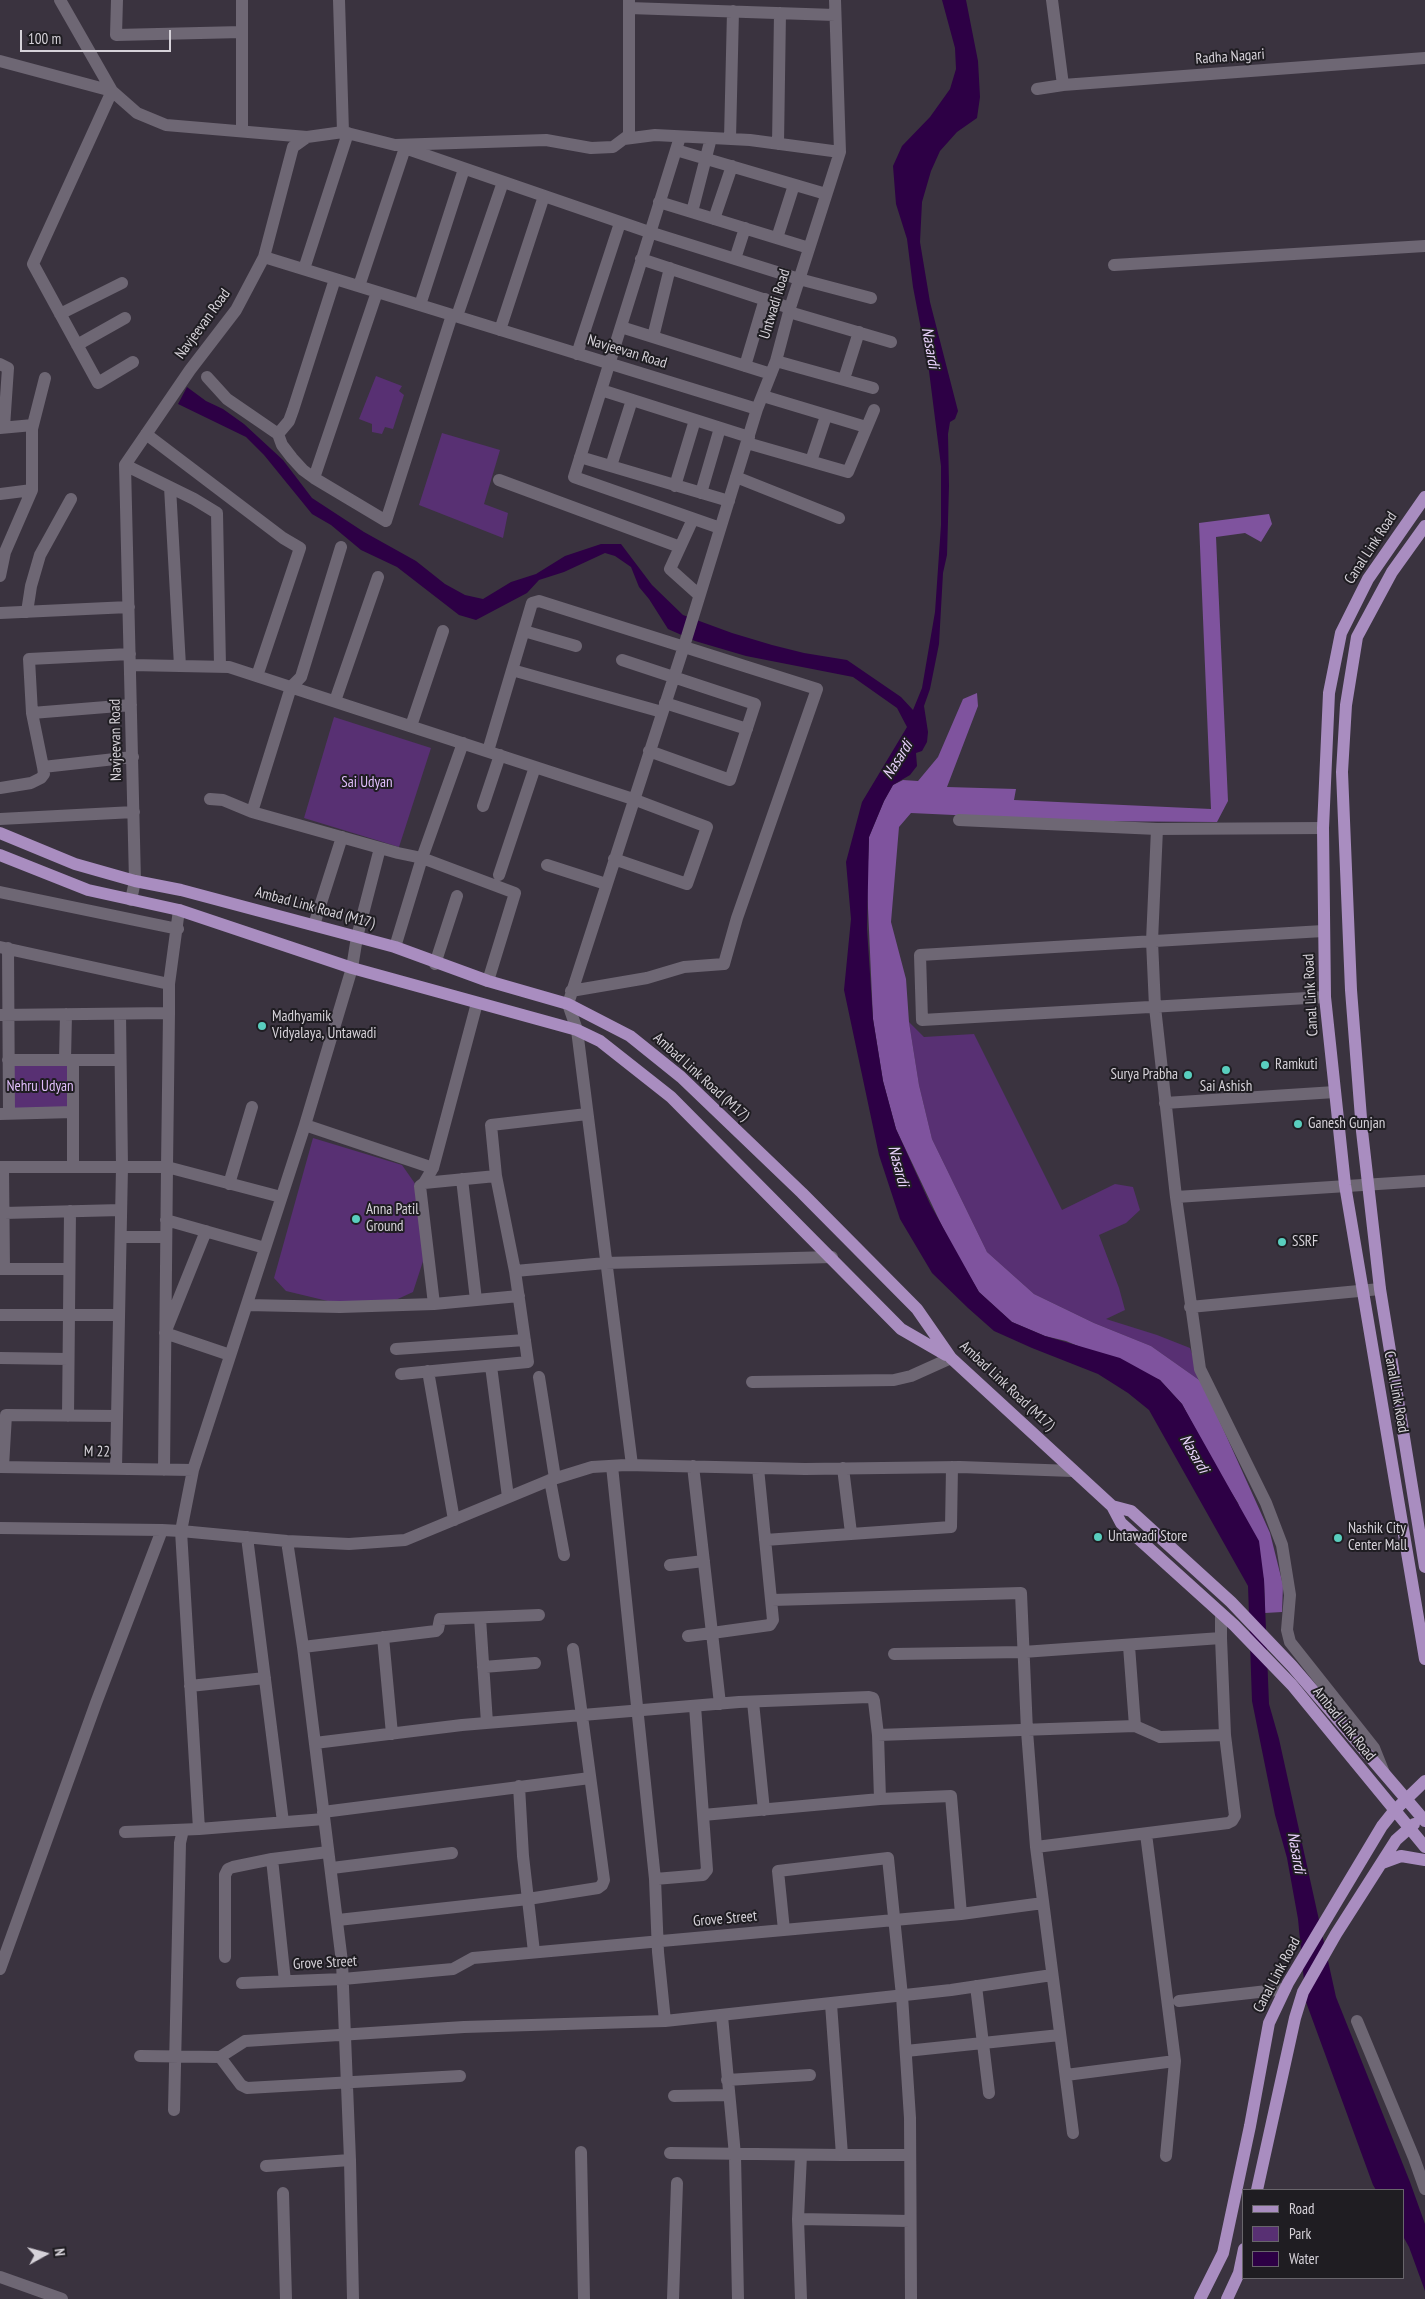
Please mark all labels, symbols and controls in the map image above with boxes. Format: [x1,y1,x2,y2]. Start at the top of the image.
scale bar [22,20,174,52]
text: 100 m [28,29,61,48]
street label: Radha Nagari [1195,46,1265,68]
street label: Untwadi Road [756,267,794,341]
street label: Navjeevan Road [172,285,234,363]
water label: Nasardi [917,326,943,370]
street label: Navjeevan Road [585,331,669,373]
street label: Canal Link Road [1341,508,1401,588]
street label: Navjeevan Road [106,699,126,781]
water label: Nasardi [879,737,917,783]
park label: Sai Udyan [341,774,393,792]
street label: Ambad Link Road (M17) [253,883,377,933]
street label: Canal Link Road [1300,953,1322,1037]
place label: Madhyamik Vidyalaya, Untawadi [272,1008,377,1043]
marker: Madhyamik Vidyalaya, Untawadi [256,1020,268,1032]
street label: Ambad Link Road (M17) [649,1029,753,1125]
place label: Ramkuti [1275,1056,1318,1074]
marker: Ramkuti [1259,1059,1271,1071]
marker: Sai Ashish [1220,1064,1232,1076]
place label: Surya Prabha [1111,1066,1178,1084]
marker: Surya Prabha [1182,1069,1194,1081]
park label: Nehru Udyan [6,1078,74,1096]
place label: Sai Ashish [1200,1078,1252,1096]
place label: Ganesh Gunjan [1308,1115,1385,1133]
marker: Ganesh Gunjan [1292,1118,1304,1130]
water label: Nasardi [883,1143,913,1189]
place label: Anna Patil Ground [366,1201,419,1236]
marker: Anna Patil Ground [350,1213,362,1225]
place label: SSRF [1292,1233,1318,1251]
marker: SSRF [1276,1236,1288,1248]
street label: Ambad Link Road (M17) [956,1338,1058,1434]
street label: Canal Link Road [1380,1350,1412,1434]
water label: Nasardi [1175,1431,1213,1477]
street label: M 22 [84,1443,110,1461]
place label: Nashik City Center Mall [1348,1520,1407,1555]
place label: Untawadi Store [1108,1528,1188,1546]
marker: Untawadi Store [1092,1531,1104,1543]
marker: Nashik City Center Mall [1332,1532,1344,1544]
street label: Ambad Link Road [1309,1683,1379,1765]
water label: Nasardi [1283,1831,1309,1875]
street label: Grove Street [692,1907,758,1931]
street label: Canal Link Road [1250,1934,1304,2016]
street label: Grove Street [293,1952,357,1974]
legend [1242,2189,1405,2279]
text: Road [1289,2199,1315,2218]
text: Park [1289,2224,1311,2243]
north arrow [20,2229,70,2279]
text: N [50,2247,69,2257]
text: Water [1289,2249,1319,2268]

